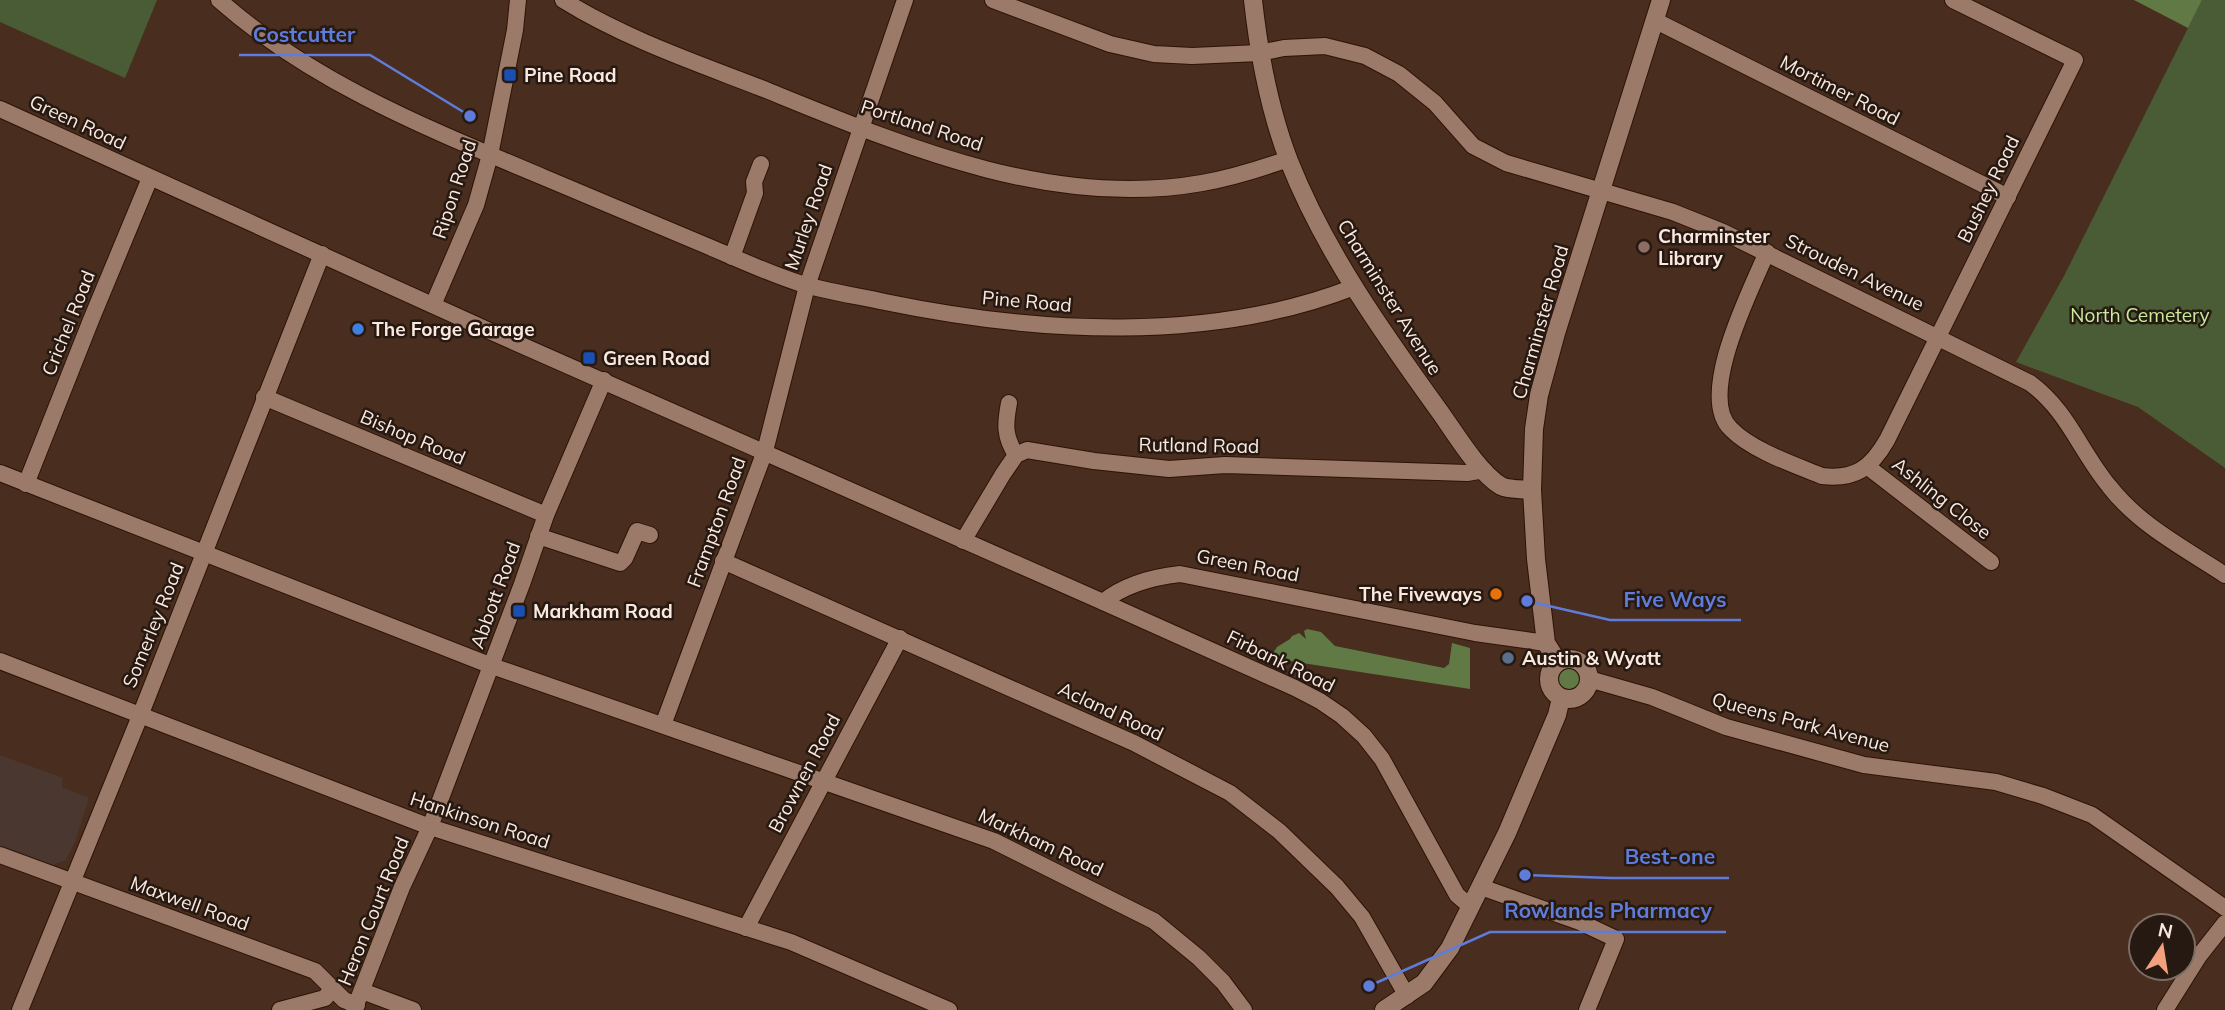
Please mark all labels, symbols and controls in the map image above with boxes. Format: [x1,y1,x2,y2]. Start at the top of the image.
callout: Costcutter [239,13,370,55]
text: Costcutter [253,21,356,47]
street label: Mortimer Road [1776,50,1904,130]
place label: Pine Road [524,63,617,87]
marker: Pine Road [502,67,518,83]
street label: Green Road [26,89,130,155]
street label: Portland Road [858,94,986,156]
street label: Bushey Road [1952,131,2024,247]
street label: Ripon Road [427,137,481,241]
street label: Murley Road [779,161,837,273]
street label: Charminster Avenue [1332,215,1448,379]
place label: Charminster Library [1658,224,1770,270]
street label: Strouden Avenue [1782,228,1928,316]
marker: Charminster Library [1636,239,1652,255]
street label: Charminster Road [1506,242,1574,402]
street label: Crichel Road [36,267,100,379]
street label: Pine Road [981,285,1073,317]
park label: North Cemetery [2070,303,2210,327]
place label: The Forge Garage [372,317,535,341]
marker: The Forge Garage [350,321,366,337]
place label: Green Road [603,346,710,370]
marker: Green Road [581,350,597,366]
street label: Bishop Road [357,404,469,470]
street label: Rutland Road [1138,432,1260,458]
street label: Ashling Close [1888,452,1996,544]
street label: Frampton Road [681,454,751,590]
street label: Abbott Road [465,538,525,652]
street label: Green Road [1195,543,1301,587]
street label: Somerley Road [117,559,189,691]
callout: Five Ways [1610,578,1741,620]
place label: The Fiveways [1359,582,1482,606]
marker: The Fiveways [1488,586,1504,602]
text: Five Ways [1624,586,1726,612]
place label: Markham Road [533,599,673,623]
marker: Markham Road [511,603,527,619]
street label: Firbank Road [1223,624,1339,698]
place label: Austin & Wyatt [1522,646,1661,670]
marker: Austin & Wyatt [1500,650,1516,666]
street label: Acland Road [1055,676,1167,746]
street label: Queens Park Avenue [1710,687,1892,757]
street label: Brownen Road [763,710,845,836]
street label: Hankinson Road [407,786,553,854]
street label: Markham Road [975,803,1107,881]
street label: Heron Court Road [332,833,414,989]
callout: Best-one [1611,836,1729,878]
text: Best-one [1625,843,1715,869]
street label: Maxwell Road [127,870,253,936]
callout: Rowlands Pharmacy [1490,890,1726,932]
text: Rowlands Pharmacy [1504,897,1712,923]
north arrow [2127,912,2197,982]
text: N [2156,917,2175,944]

